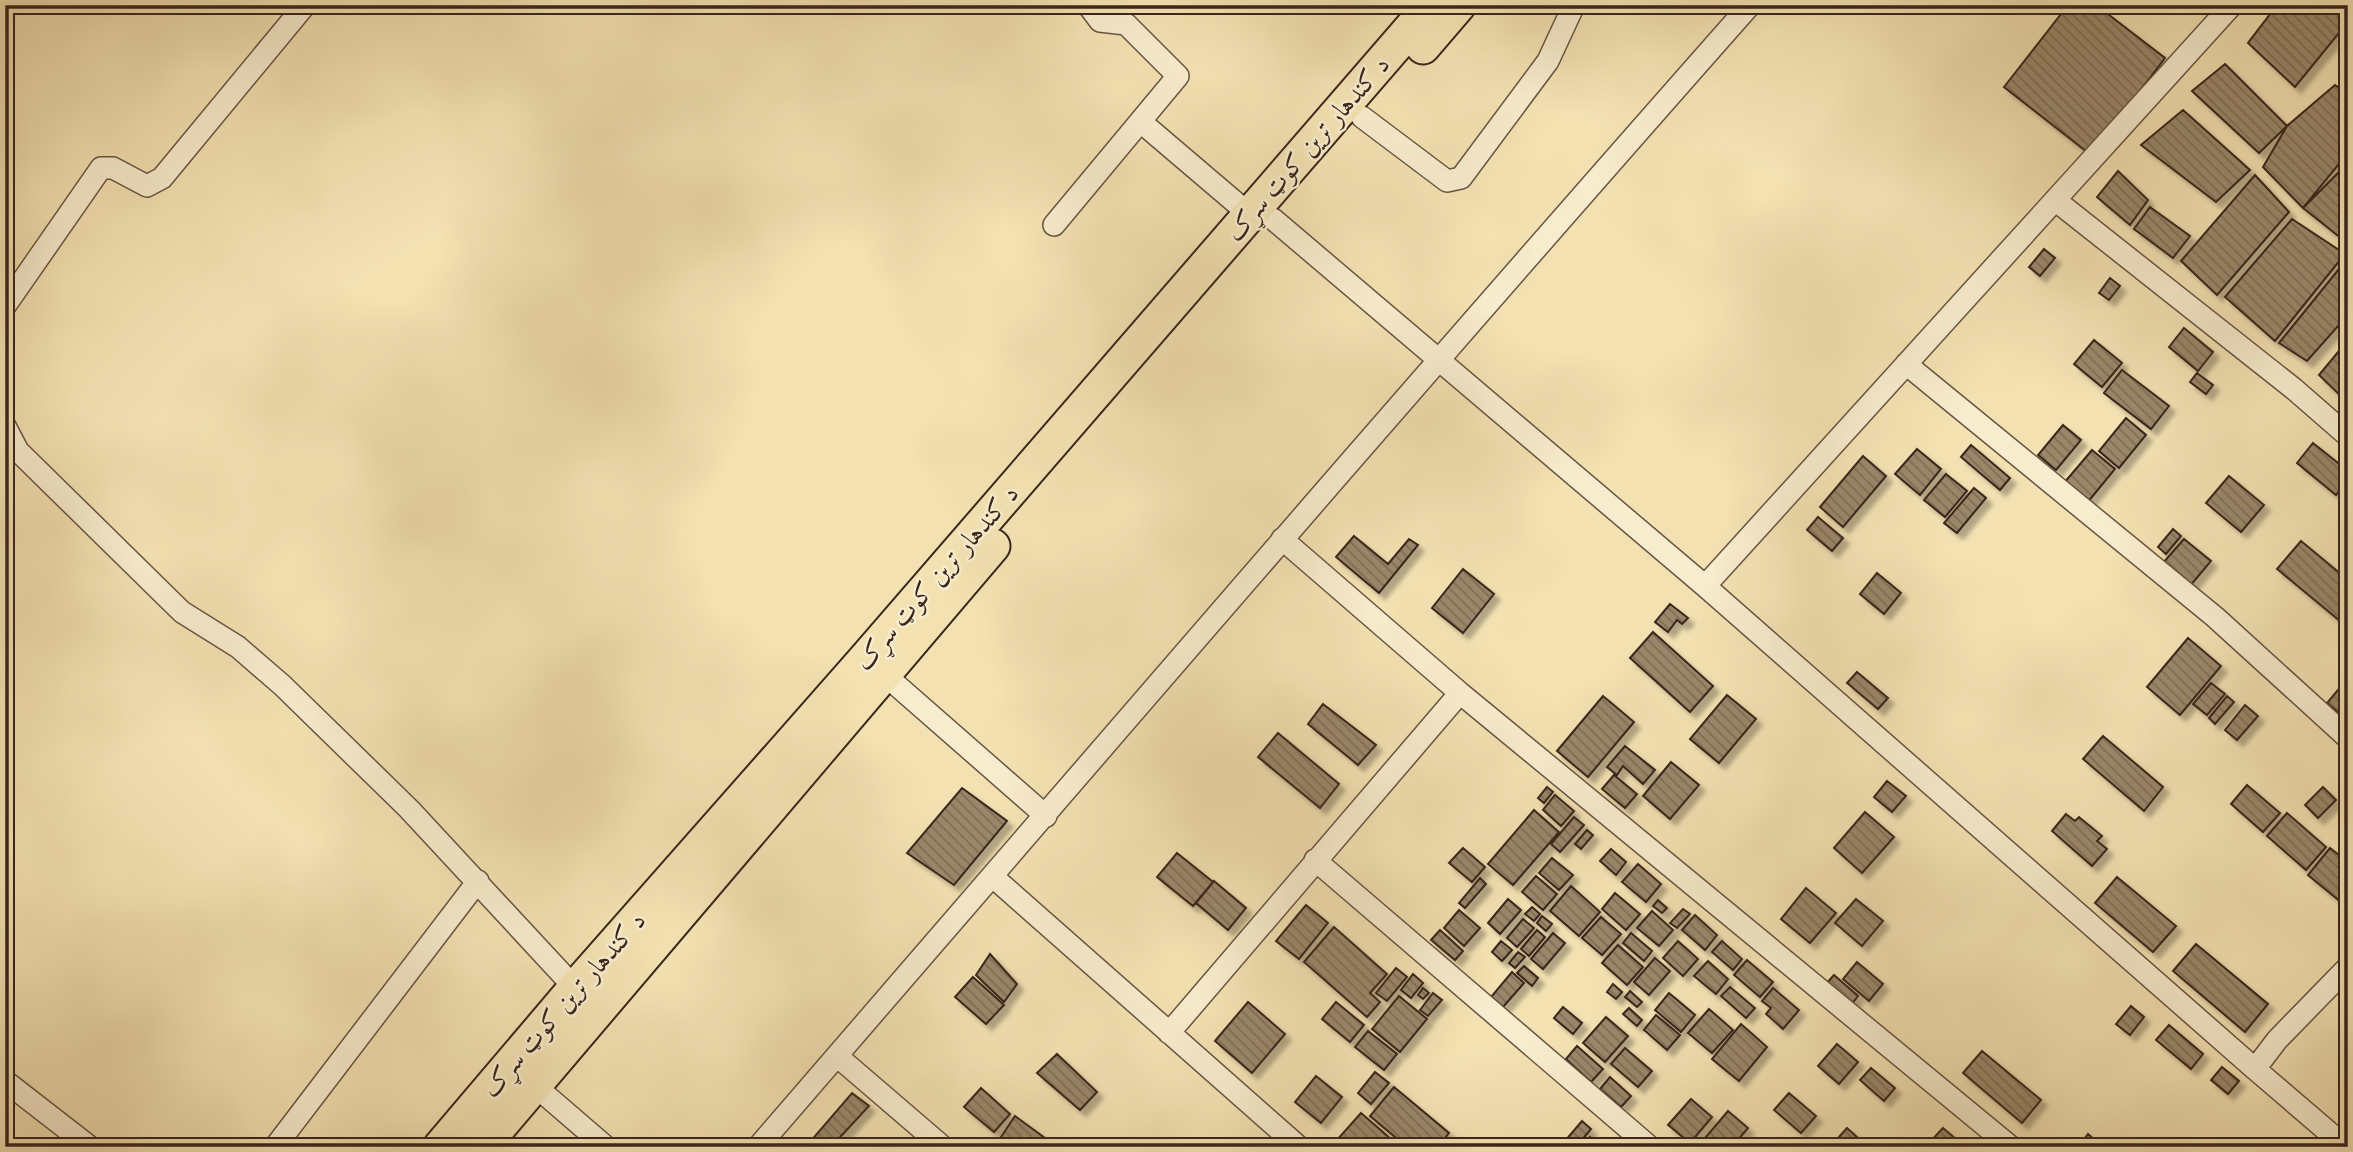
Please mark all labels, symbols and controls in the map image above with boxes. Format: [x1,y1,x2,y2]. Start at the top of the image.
street label: د کندهار ترين کوټ سړک [1219,49,1400,251]
street label: د کندهار ترين کوټ سړک [848,478,1029,680]
street label: د کندهار ترين کوټ سړک [475,905,656,1107]

